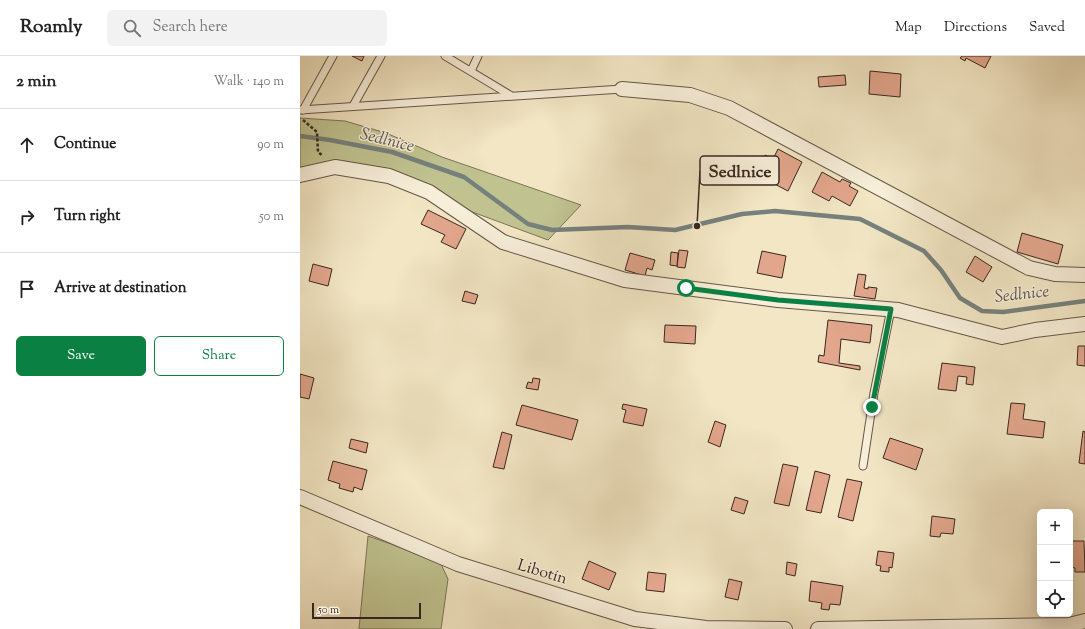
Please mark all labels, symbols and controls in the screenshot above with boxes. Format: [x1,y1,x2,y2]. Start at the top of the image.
search box [107,10,387,46]
text: Roamly [20,14,83,41]
icon: search [121,17,143,39]
text: Search here [153,17,228,38]
text: Map [895,18,922,38]
text: Directions [944,18,1007,38]
text: Saved [1029,18,1065,38]
text: 2 min [16,70,57,94]
text: Walk · 140 m [213,73,284,91]
water label: Sedlnice [358,123,417,159]
icon: ahead [16,134,38,156]
text: Continue [54,134,116,155]
text: 90 m [257,136,284,154]
callout: Sedlnice [700,156,779,185]
text: Sedlnice [709,161,771,185]
icon: right [16,206,38,228]
text: Turn right [54,206,120,227]
text: 50 m [259,208,284,226]
icon: arrive [16,278,38,300]
text: Arrive at destination [54,278,187,299]
route start [677,279,695,297]
water label: Sedlnice [994,280,1051,310]
button: Save [16,336,146,376]
button: Share [154,336,284,376]
route end [863,398,881,416]
map controls [1037,509,1073,617]
button: + [1037,509,1073,545]
button: − [1037,545,1073,581]
street label: Libotín [514,555,570,592]
button: locate [1037,581,1073,617]
scale bar [312,601,421,620]
text: 50 m [318,602,339,618]

